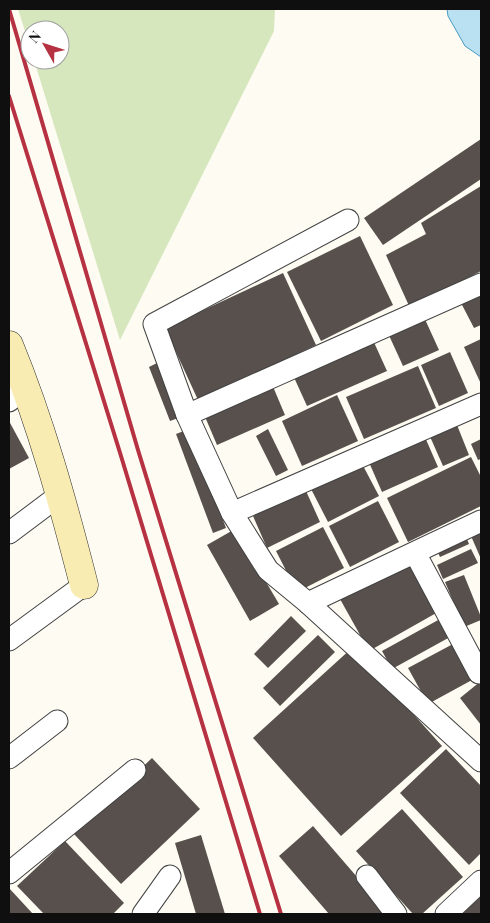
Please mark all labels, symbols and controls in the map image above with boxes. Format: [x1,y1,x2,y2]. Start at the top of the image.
north arrow [20,20,70,70]
text: N [24,27,45,46]

